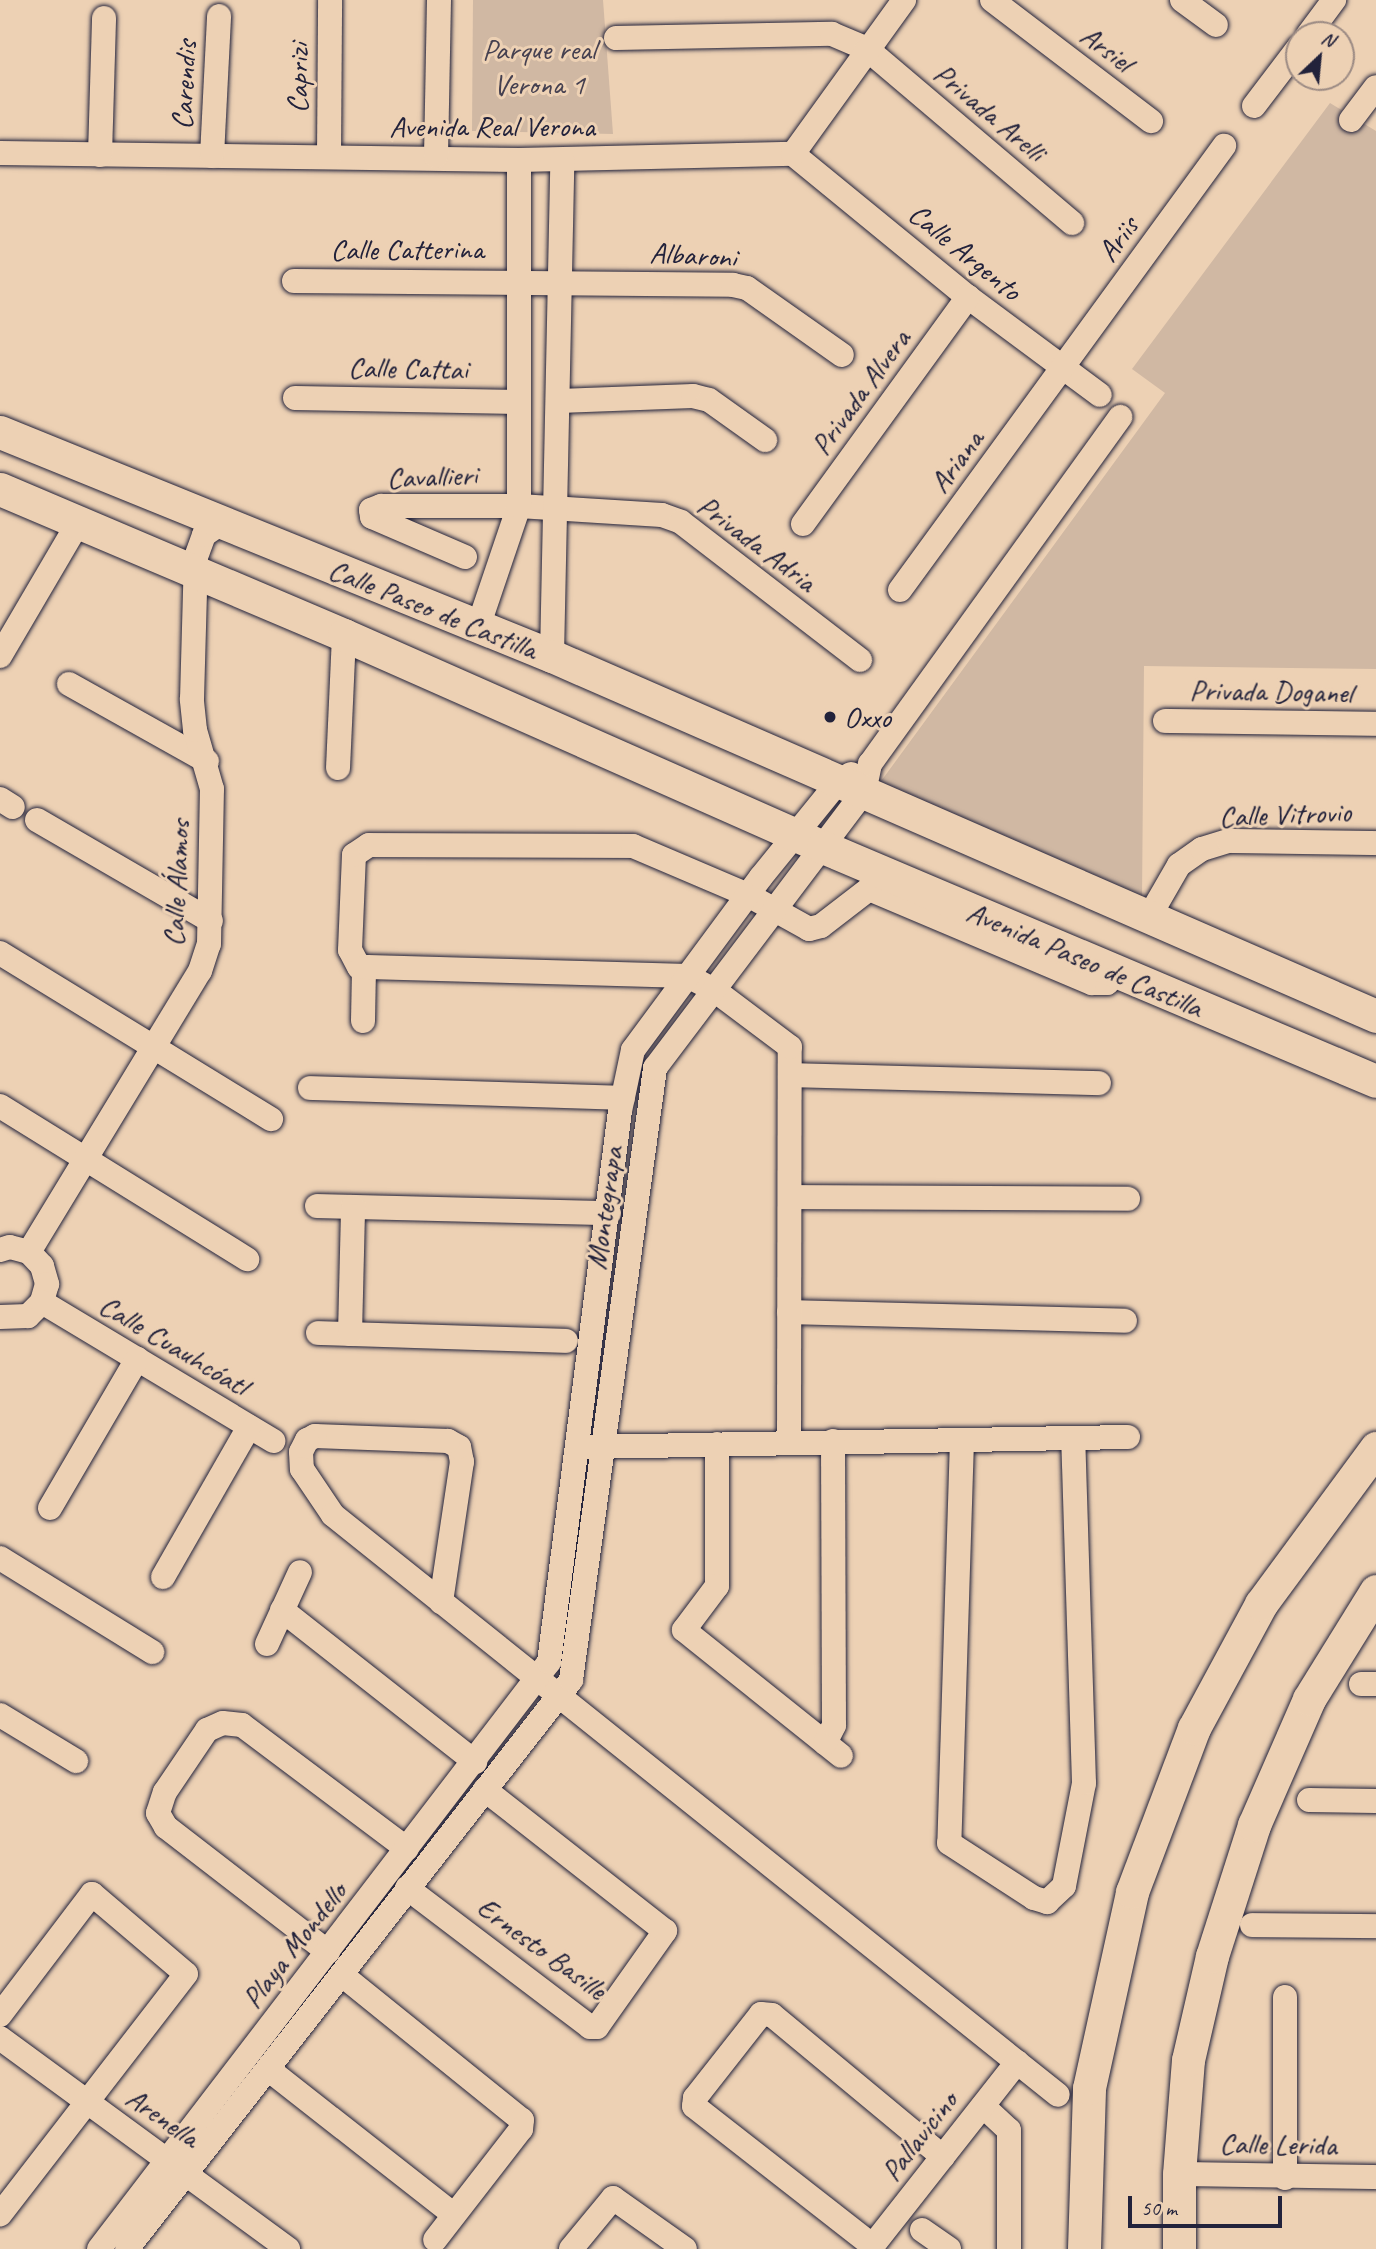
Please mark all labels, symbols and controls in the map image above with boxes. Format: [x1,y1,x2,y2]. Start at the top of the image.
street label: Arsiel [1074,17,1140,79]
north arrow [1285,21,1355,91]
text: N [1318,26,1339,52]
park label: Parque real Verona 1 [482,31,596,102]
street label: Carendis [164,40,204,130]
street label: Caprizi [279,43,317,113]
street label: Privada Arelli [927,55,1053,169]
street label: Avenida Real Verona [389,108,595,144]
street label: Calle Argento [901,196,1029,308]
street label: Ariis [1090,209,1146,269]
street label: Calle Catterina [330,231,484,267]
street label: Albaroni [649,235,737,275]
street label: Privada Alvera [802,322,918,462]
street label: Calle Cattai [348,349,468,387]
street label: Ariana [921,423,991,499]
street label: Cavallieri [386,456,478,496]
street label: Privada Adria [691,487,823,599]
street label: Calle Paseo de Castilla [323,551,543,667]
street label: Privada Doganel [1189,672,1353,710]
place label: Oxxo [844,699,891,735]
marker: Oxxo [822,709,838,725]
street label: Calle Vitrovio [1218,794,1352,834]
street label: Calle Álamos [155,819,197,947]
street label: Avenida Paseo de Castilla [962,893,1208,1025]
street label: Montegrapa [578,1144,630,1272]
street label: Calle Cuauhcóatl [94,1287,254,1403]
street label: Playa Mondello [234,1875,354,2015]
street label: Ernesto Basille [470,1889,614,2007]
street label: Arenella [120,2079,206,2155]
street label: Pallavicino [873,2084,965,2188]
street label: Calle Lerida [1219,2125,1337,2163]
scale bar [1131,2182,1285,2226]
text: 50 m [1141,2195,1177,2221]

